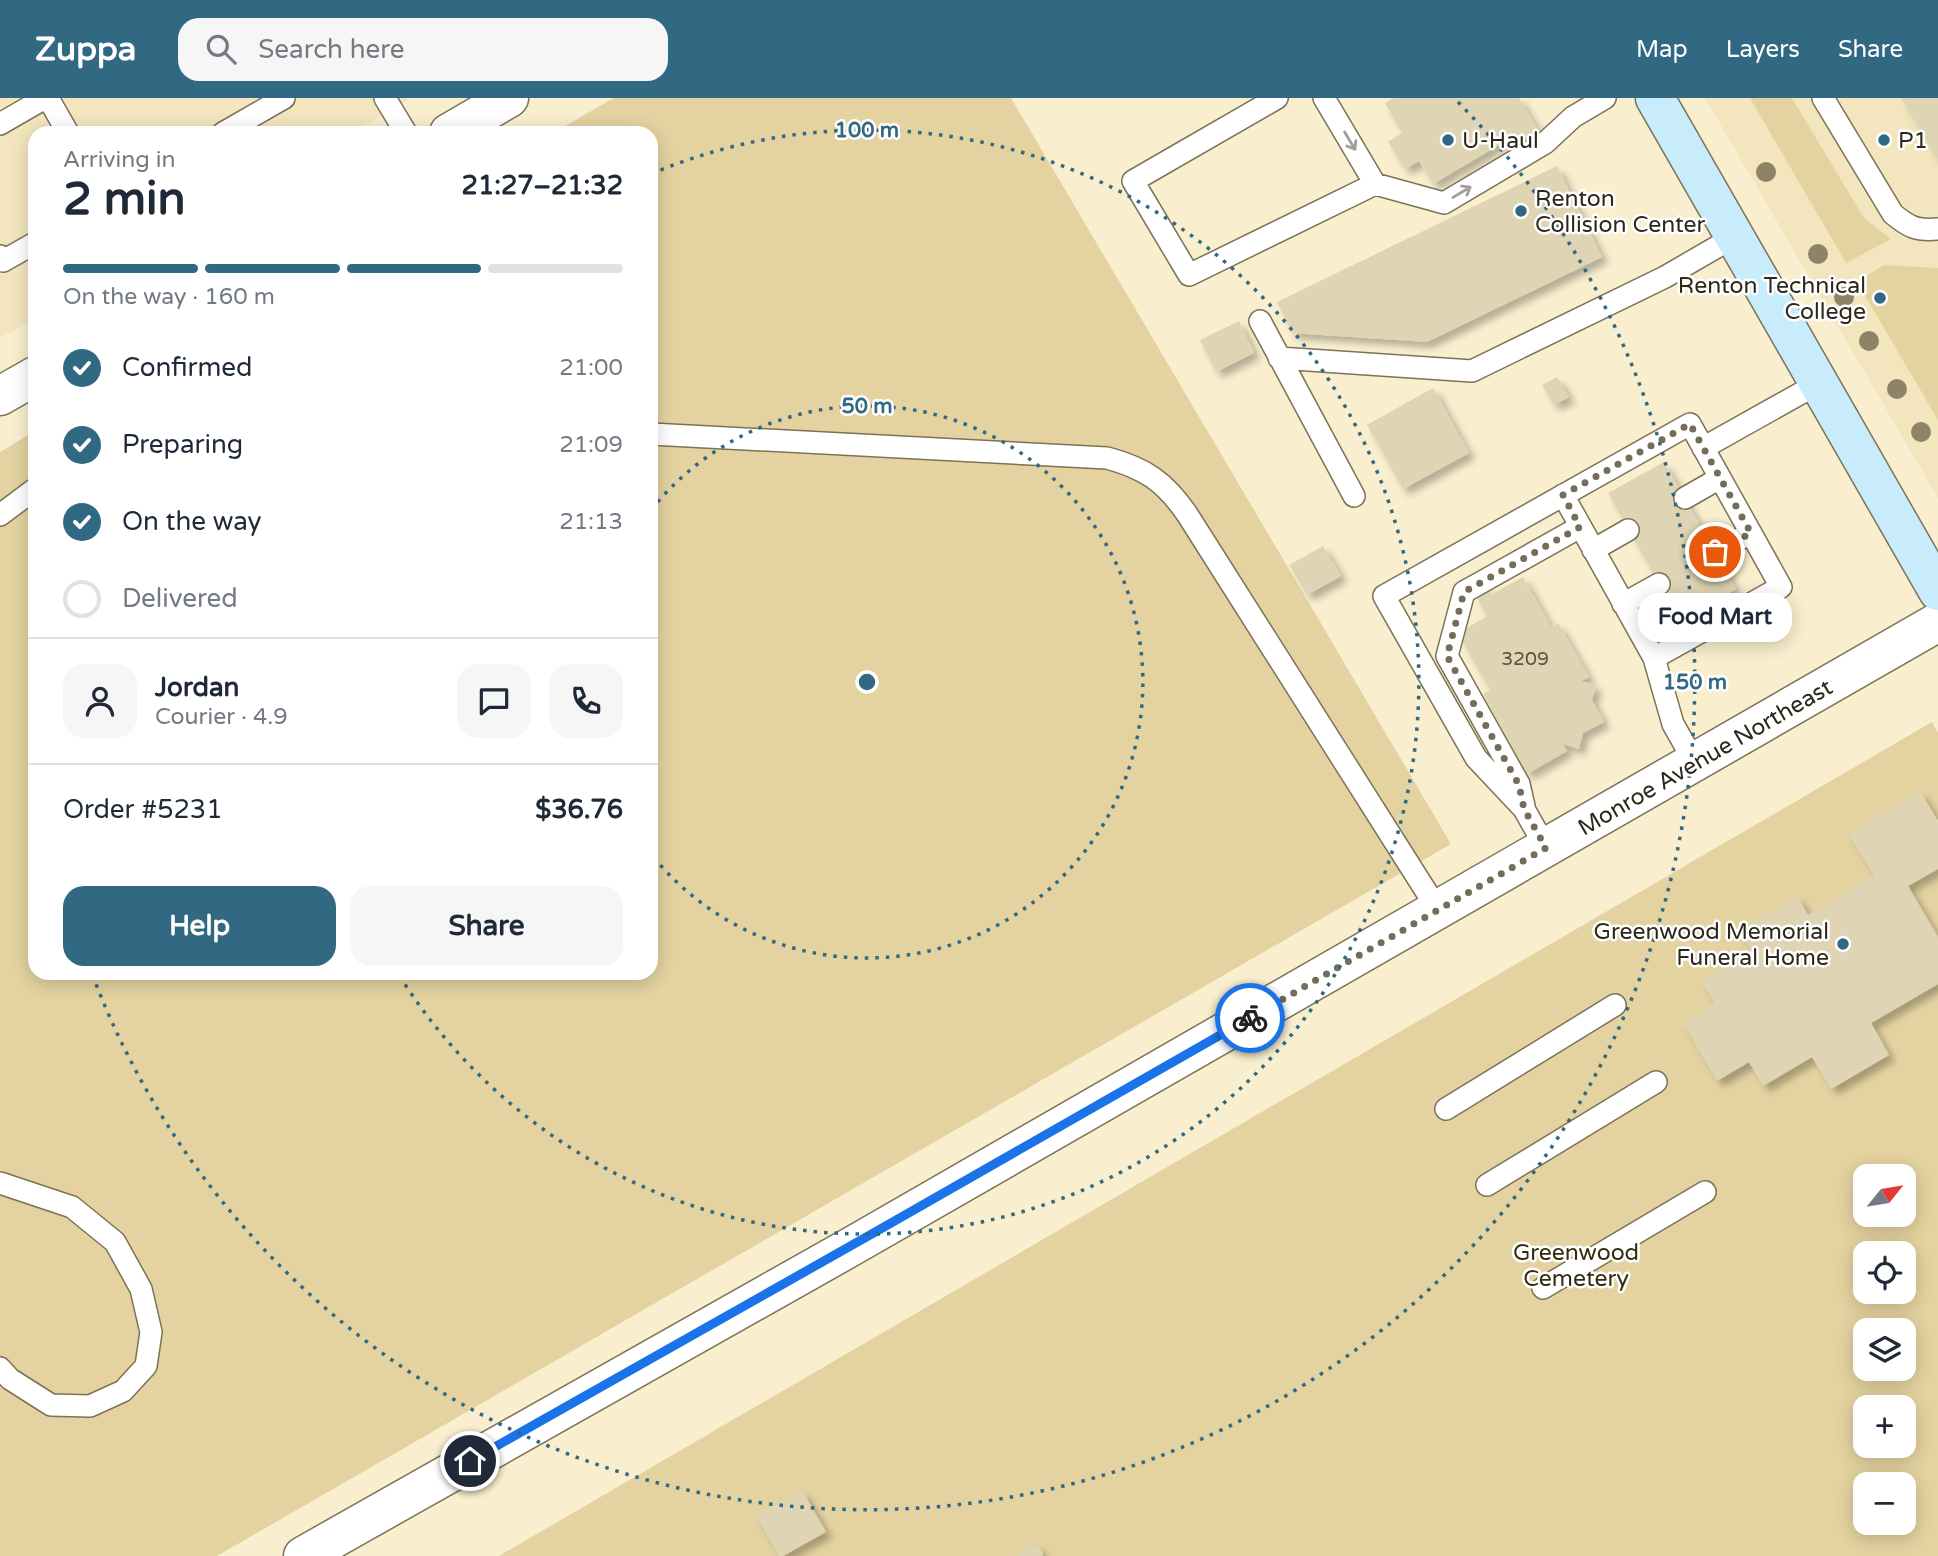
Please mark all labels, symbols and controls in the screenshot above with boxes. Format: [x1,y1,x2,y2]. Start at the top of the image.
search box [178,18,668,81]
text: Zuppa [35,30,136,69]
icon: search [202,30,240,68]
text: Search here [258,34,405,65]
text: Map [1636,35,1688,64]
text: Layers [1726,35,1800,64]
text: Share [1838,35,1903,64]
text: 100 m [835,118,899,143]
place label: U-Haul [1462,127,1539,155]
place label: P1 [1898,127,1928,155]
one-way arrow [1343,130,1357,150]
marker: U-Haul [1440,132,1456,148]
marker: P1 [1876,132,1892,148]
text: Arriving in [63,146,176,174]
text: 21:27–21:32 [462,170,623,201]
text: 2 min [63,172,186,227]
one-way arrow [1452,185,1472,199]
place label: Renton Collision Center [1535,185,1706,239]
marker: Renton Collision Center [1513,203,1529,219]
place label: Renton Technical College [1678,272,1866,326]
text: On the way · 160 m [63,283,275,311]
marker: Renton Technical College [1872,290,1888,306]
icon: check [63,349,101,387]
text: Confirmed [122,352,252,383]
text: 21:00 [559,354,623,382]
text: 50 m [841,394,893,419]
icon: check [63,426,101,464]
text: Preparing [122,429,243,460]
text: 21:09 [559,431,623,459]
icon: check [63,503,101,541]
text: On the way [122,506,262,537]
text: 21:13 [559,508,623,536]
pin [1685,522,1745,582]
icon: bag [1696,533,1734,571]
text: Delivered [122,583,238,614]
callout: Food Mart [1638,594,1792,643]
text: Food Mart [1658,603,1772,631]
house number: 3209 [1501,648,1549,670]
button: person [63,664,137,738]
button: chat [457,664,531,738]
button: phone [549,664,623,738]
centre of rings [855,670,879,694]
text: 150 m [1663,670,1727,695]
text: Jordan [155,672,239,703]
street label: Monroe Avenue Northeast [1573,673,1838,842]
text: Courier · 4.9 [155,703,288,731]
text: Order #5231 [63,794,223,825]
text: $36.76 [535,794,623,825]
button: Help [63,886,336,966]
button: Share [350,886,623,966]
place label: Greenwood Memorial Funeral Home [1594,918,1829,972]
marker: Greenwood Memorial Funeral Home [1835,936,1851,952]
courier [1215,983,1285,1053]
icon: bike [1231,999,1269,1037]
north arrow [1853,1164,1916,1227]
map controls [1853,1164,1916,1535]
park label: Greenwood Cemetery [1513,1239,1639,1293]
button: locate [1853,1241,1916,1304]
button: layers [1853,1318,1916,1381]
button: + [1853,1395,1916,1458]
pin [440,1431,500,1491]
icon: home [451,1442,489,1480]
button: − [1853,1472,1916,1535]

